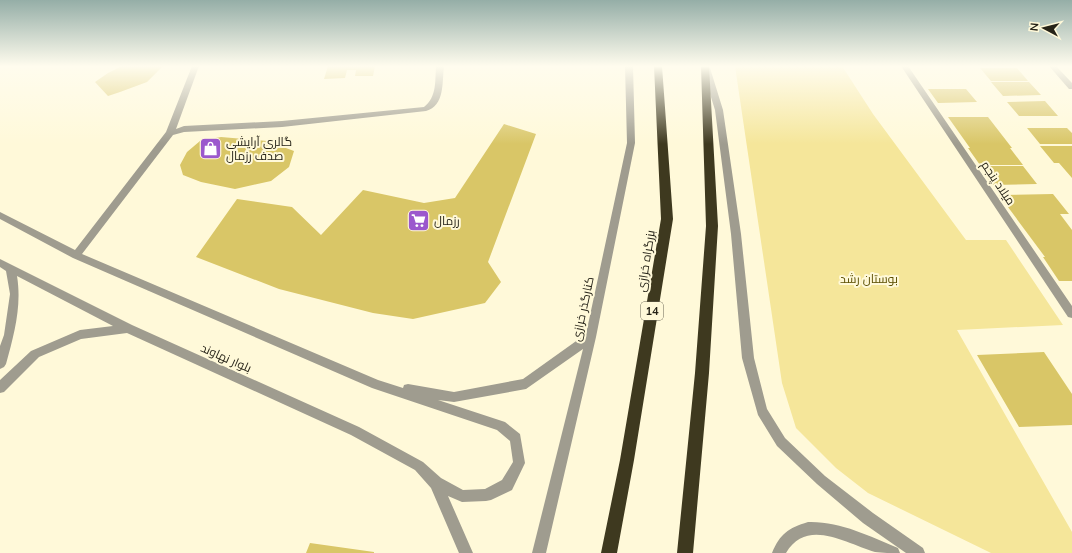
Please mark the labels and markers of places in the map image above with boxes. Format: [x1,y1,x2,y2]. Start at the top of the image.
place label: گالری آرایشی صدف رزمال [226,134,292,163]
shop icon: گالری آرایشی صدف رزمال [197,136,223,162]
supermarket icon: رزمال [406,208,432,234]
place label: رزمال [434,213,460,228]

